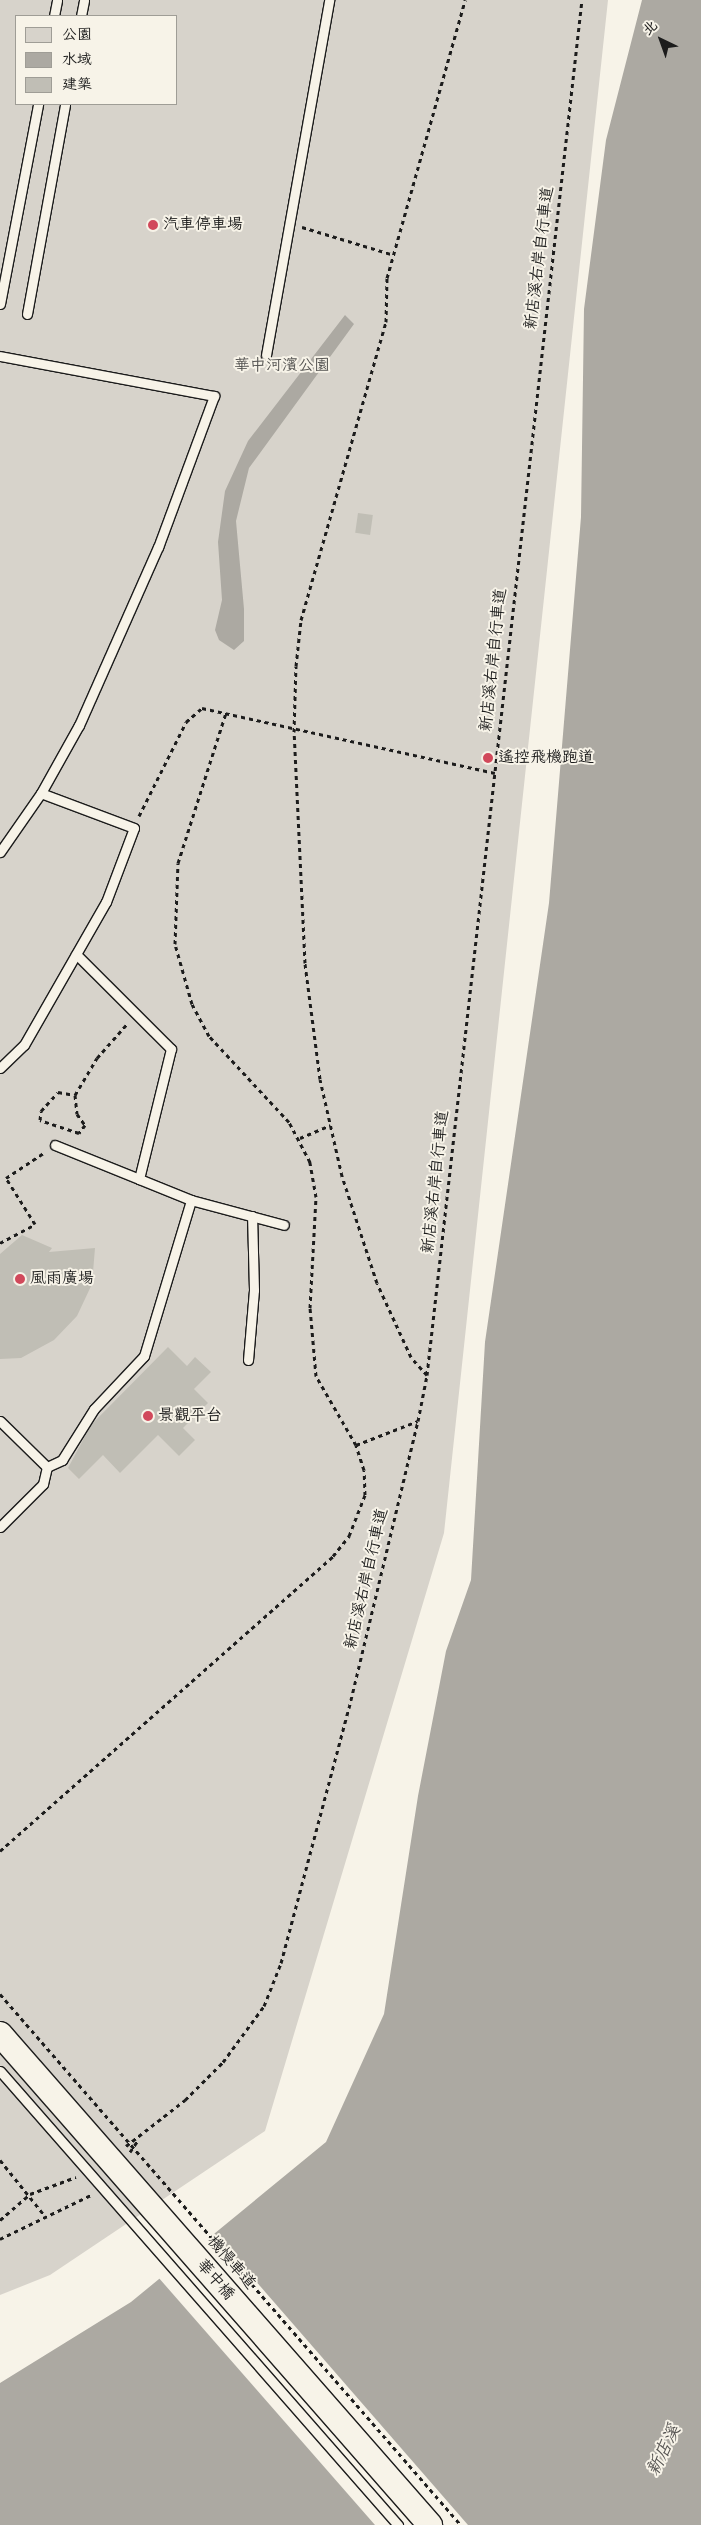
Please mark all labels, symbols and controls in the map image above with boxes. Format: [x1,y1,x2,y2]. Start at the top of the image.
legend [15,15,178,105]
north arrow [636,15,686,65]
text: 北 [638,16,663,41]
text: 公園 [62,24,92,46]
text: 水域 [62,49,92,71]
text: 建築 [62,74,92,96]
street label: 新店溪右岸自行車道 [522,185,558,331]
place label: 汽車停車場 [163,215,243,235]
marker: 汽車停車場 [147,219,159,231]
park label: 華中河濱公園 [234,356,330,376]
street label: 新店溪右岸自行車道 [477,587,511,733]
place label: 遙控飛機跑道 [498,748,594,768]
marker: 遙控飛機跑道 [482,752,494,764]
street label: 新店溪右岸自行車道 [419,1109,453,1255]
place label: 風雨廣場 [30,1269,94,1289]
marker: 風雨廣場 [14,1273,26,1285]
place label: 景觀平台 [158,1406,222,1426]
marker: 景觀平台 [142,1410,154,1422]
street label: 新店溪右岸自行車道 [341,1507,393,1651]
street label: 機慢車道 [203,2233,259,2293]
street label: 華中橋 [192,2256,238,2304]
water label: 新店溪 [643,2422,687,2480]

